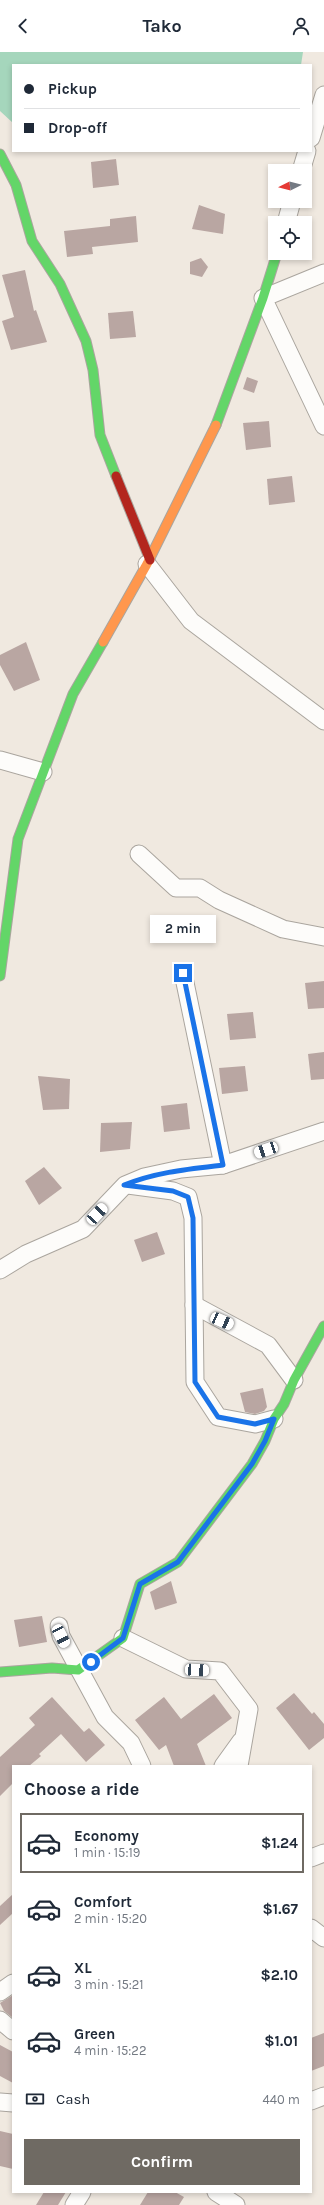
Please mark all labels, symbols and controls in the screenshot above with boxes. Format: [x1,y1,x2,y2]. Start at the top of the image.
icon: back [12,15,34,37]
text: Tako [142,15,182,37]
icon: person [290,15,312,37]
text: Pickup [48,80,97,98]
text: Drop-off [48,119,107,137]
north arrow [268,164,312,208]
map controls [268,164,312,260]
button: locate [268,216,312,260]
callout: 2 min [150,915,216,943]
text: 2 min [165,921,201,936]
route end [174,964,192,982]
car [253,1140,279,1160]
car [84,1201,110,1227]
car [209,1311,235,1331]
car [50,1623,72,1649]
route start [82,1653,100,1671]
car [185,1663,209,1677]
text: Choose a ride [24,1778,139,1800]
icon: car [26,1825,62,1861]
text: Economy [74,1827,139,1845]
text: $1.24 [261,1834,298,1852]
text: 1 min · 15:19 [74,1845,140,1860]
icon: car [26,1891,62,1927]
text: Comfort [74,1893,132,1911]
text: $1.67 [263,1900,298,1918]
text: 2 min · 15:20 [74,1911,147,1926]
icon: car [26,1957,62,1993]
text: XL [74,1959,92,1977]
text: $2.10 [261,1966,298,1984]
text: 3 min · 15:21 [74,1977,144,1992]
icon: car [26,2023,62,2059]
text: Green [74,2025,115,2043]
text: $1.01 [264,2032,298,2050]
text: 4 min · 15:22 [74,2043,146,2058]
icon: cash [24,2088,46,2110]
text: Cash [56,2090,90,2108]
text: 440 m [263,2092,300,2107]
button: Confirm [24,2139,300,2185]

